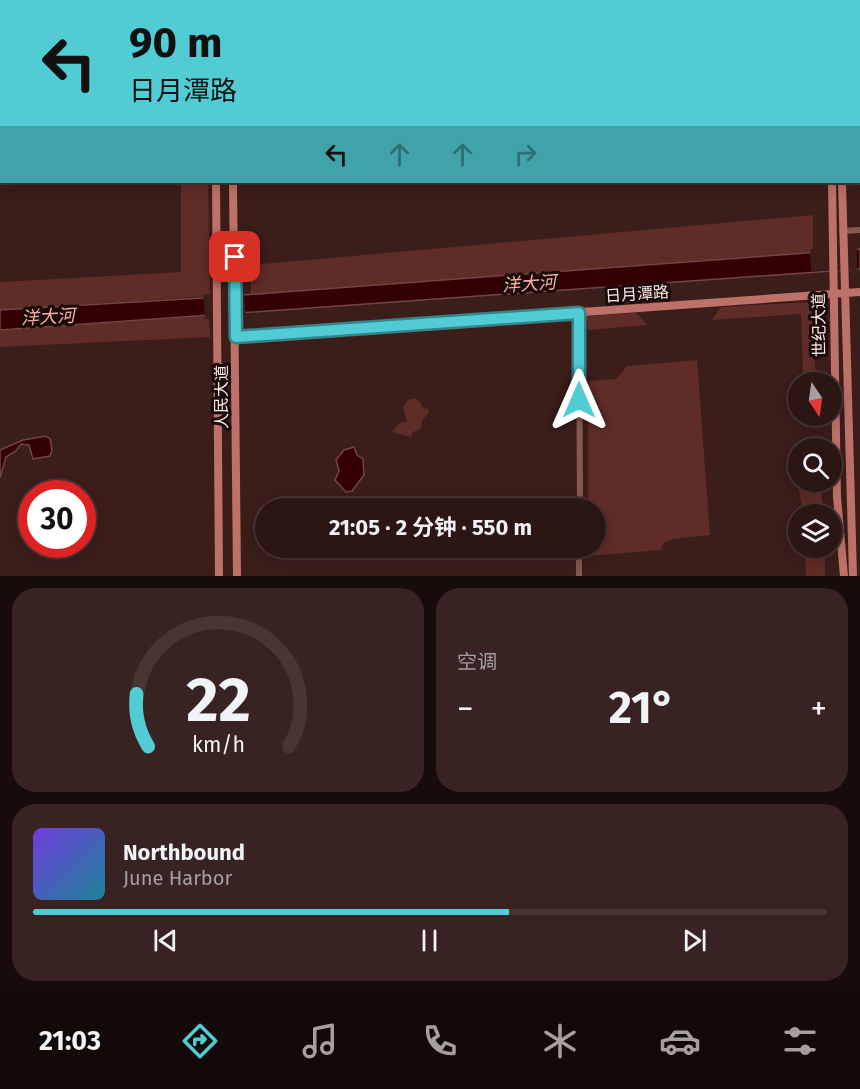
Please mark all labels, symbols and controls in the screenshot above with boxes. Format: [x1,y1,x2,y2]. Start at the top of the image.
text: 90 m [129,18,223,68]
icon: left [30,24,108,102]
text: 日月潭路 [129,75,237,107]
icon: left [320,138,353,171]
icon: ahead [383,138,416,171]
icon: ahead [446,138,479,171]
icon: right [509,138,542,171]
pin [209,231,260,282]
icon: arrive [218,240,251,273]
water label: 洋大河 [501,271,560,297]
street label: 日月潭路 [604,282,670,306]
street label: 世纪大道 [809,293,829,357]
water label: 洋大河 [20,304,79,329]
street label: 人民大道 [212,365,231,429]
position arrow [547,368,611,432]
north arrow [788,372,842,426]
map controls [788,372,842,558]
button: search [788,438,842,492]
speed limit sign: 30 [18,480,96,558]
button: layers [788,504,842,558]
text: 21:05 · 2 分钟 · 550 m [329,514,532,541]
text: 空调 [457,650,497,674]
text: 22 [186,663,250,738]
text: 21° [609,681,675,735]
text: − [457,689,474,729]
text: + [811,689,827,729]
text: km/h [191,732,245,758]
text: Northbound [123,839,245,866]
text: June Harbor [123,866,232,890]
icon: previous [149,924,182,957]
icon: pause [413,924,446,957]
icon: next [678,924,711,957]
icon: directions [179,1020,221,1062]
icon: music [299,1020,341,1062]
icon: phone [419,1020,461,1062]
icon: climate [539,1020,581,1062]
icon: car [659,1020,701,1062]
icon: filters [779,1020,821,1062]
text: 21:03 [39,1025,101,1057]

